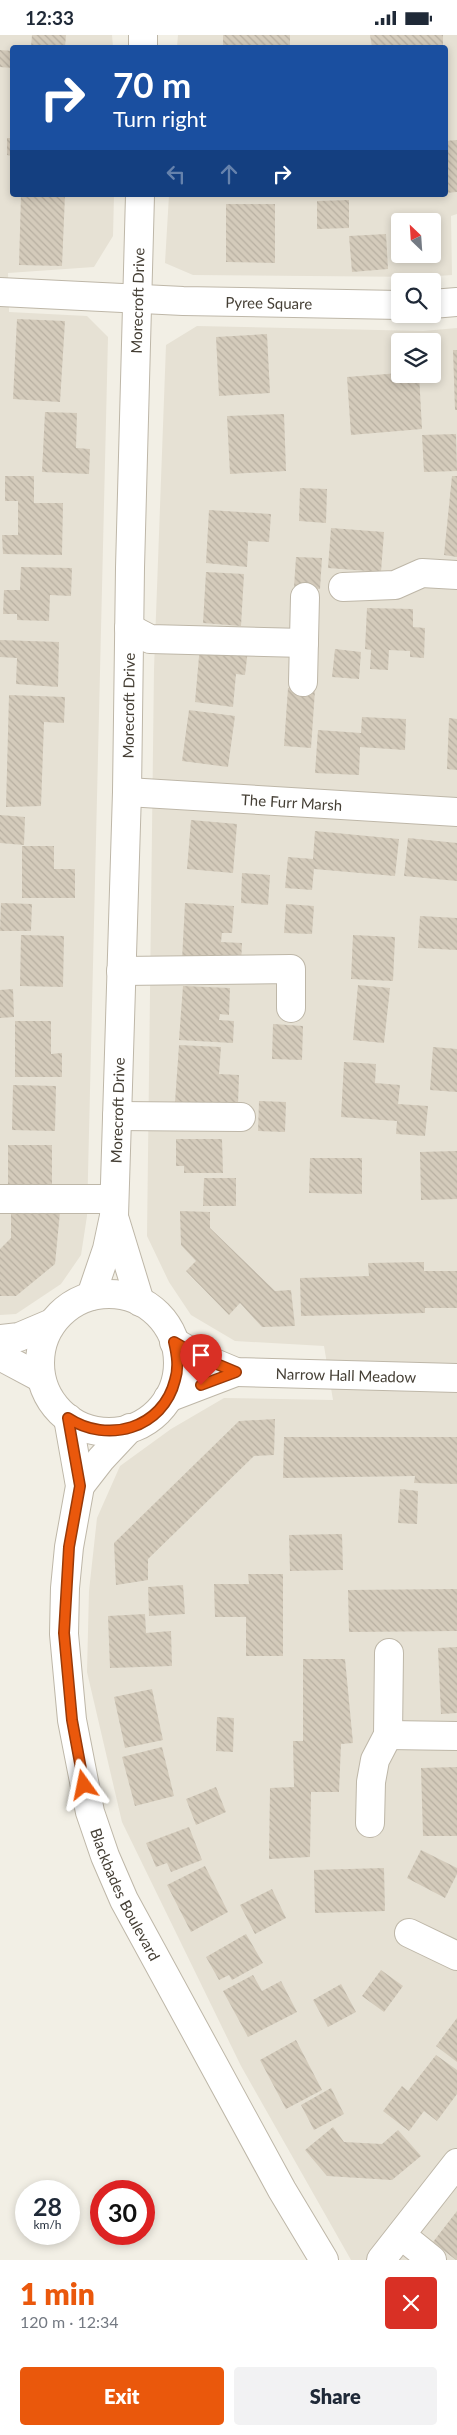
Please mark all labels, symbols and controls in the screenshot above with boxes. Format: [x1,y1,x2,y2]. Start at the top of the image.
text: 12:33 [25,6,74,29]
text: 70 m [113,63,191,105]
icon: right [30,65,95,130]
text: Turn right [113,105,207,132]
icon: left [162,160,190,188]
icon: ahead [215,160,243,188]
icon: right [268,160,296,188]
north arrow [391,213,441,263]
map controls [391,213,441,383]
street label: Morecroft Drive [127,247,148,354]
button: search [391,273,441,323]
street label: Pyree Square [225,293,313,312]
button: layers [391,333,441,383]
street label: Morecroft Drive [118,652,138,759]
street label: The Furr Marsh [241,790,343,814]
street label: Morecroft Drive [107,1057,128,1164]
pin [180,1334,222,1385]
icon: arrive [187,1341,215,1369]
street label: Narrow Hall Meadow [276,1364,417,1386]
position arrow [57,1758,109,1810]
street label: Blackbades Boulevard [87,1826,164,1963]
speed limit sign: 30 [90,2180,155,2245]
text: 28 [33,2191,62,2221]
text: km/h [33,2217,62,2232]
text: 1 min [20,2275,95,2311]
button: close [385,2277,437,2329]
text: 120 m · 12:34 [20,2312,119,2331]
button: Exit [20,2367,224,2425]
button: Share [234,2367,437,2425]

